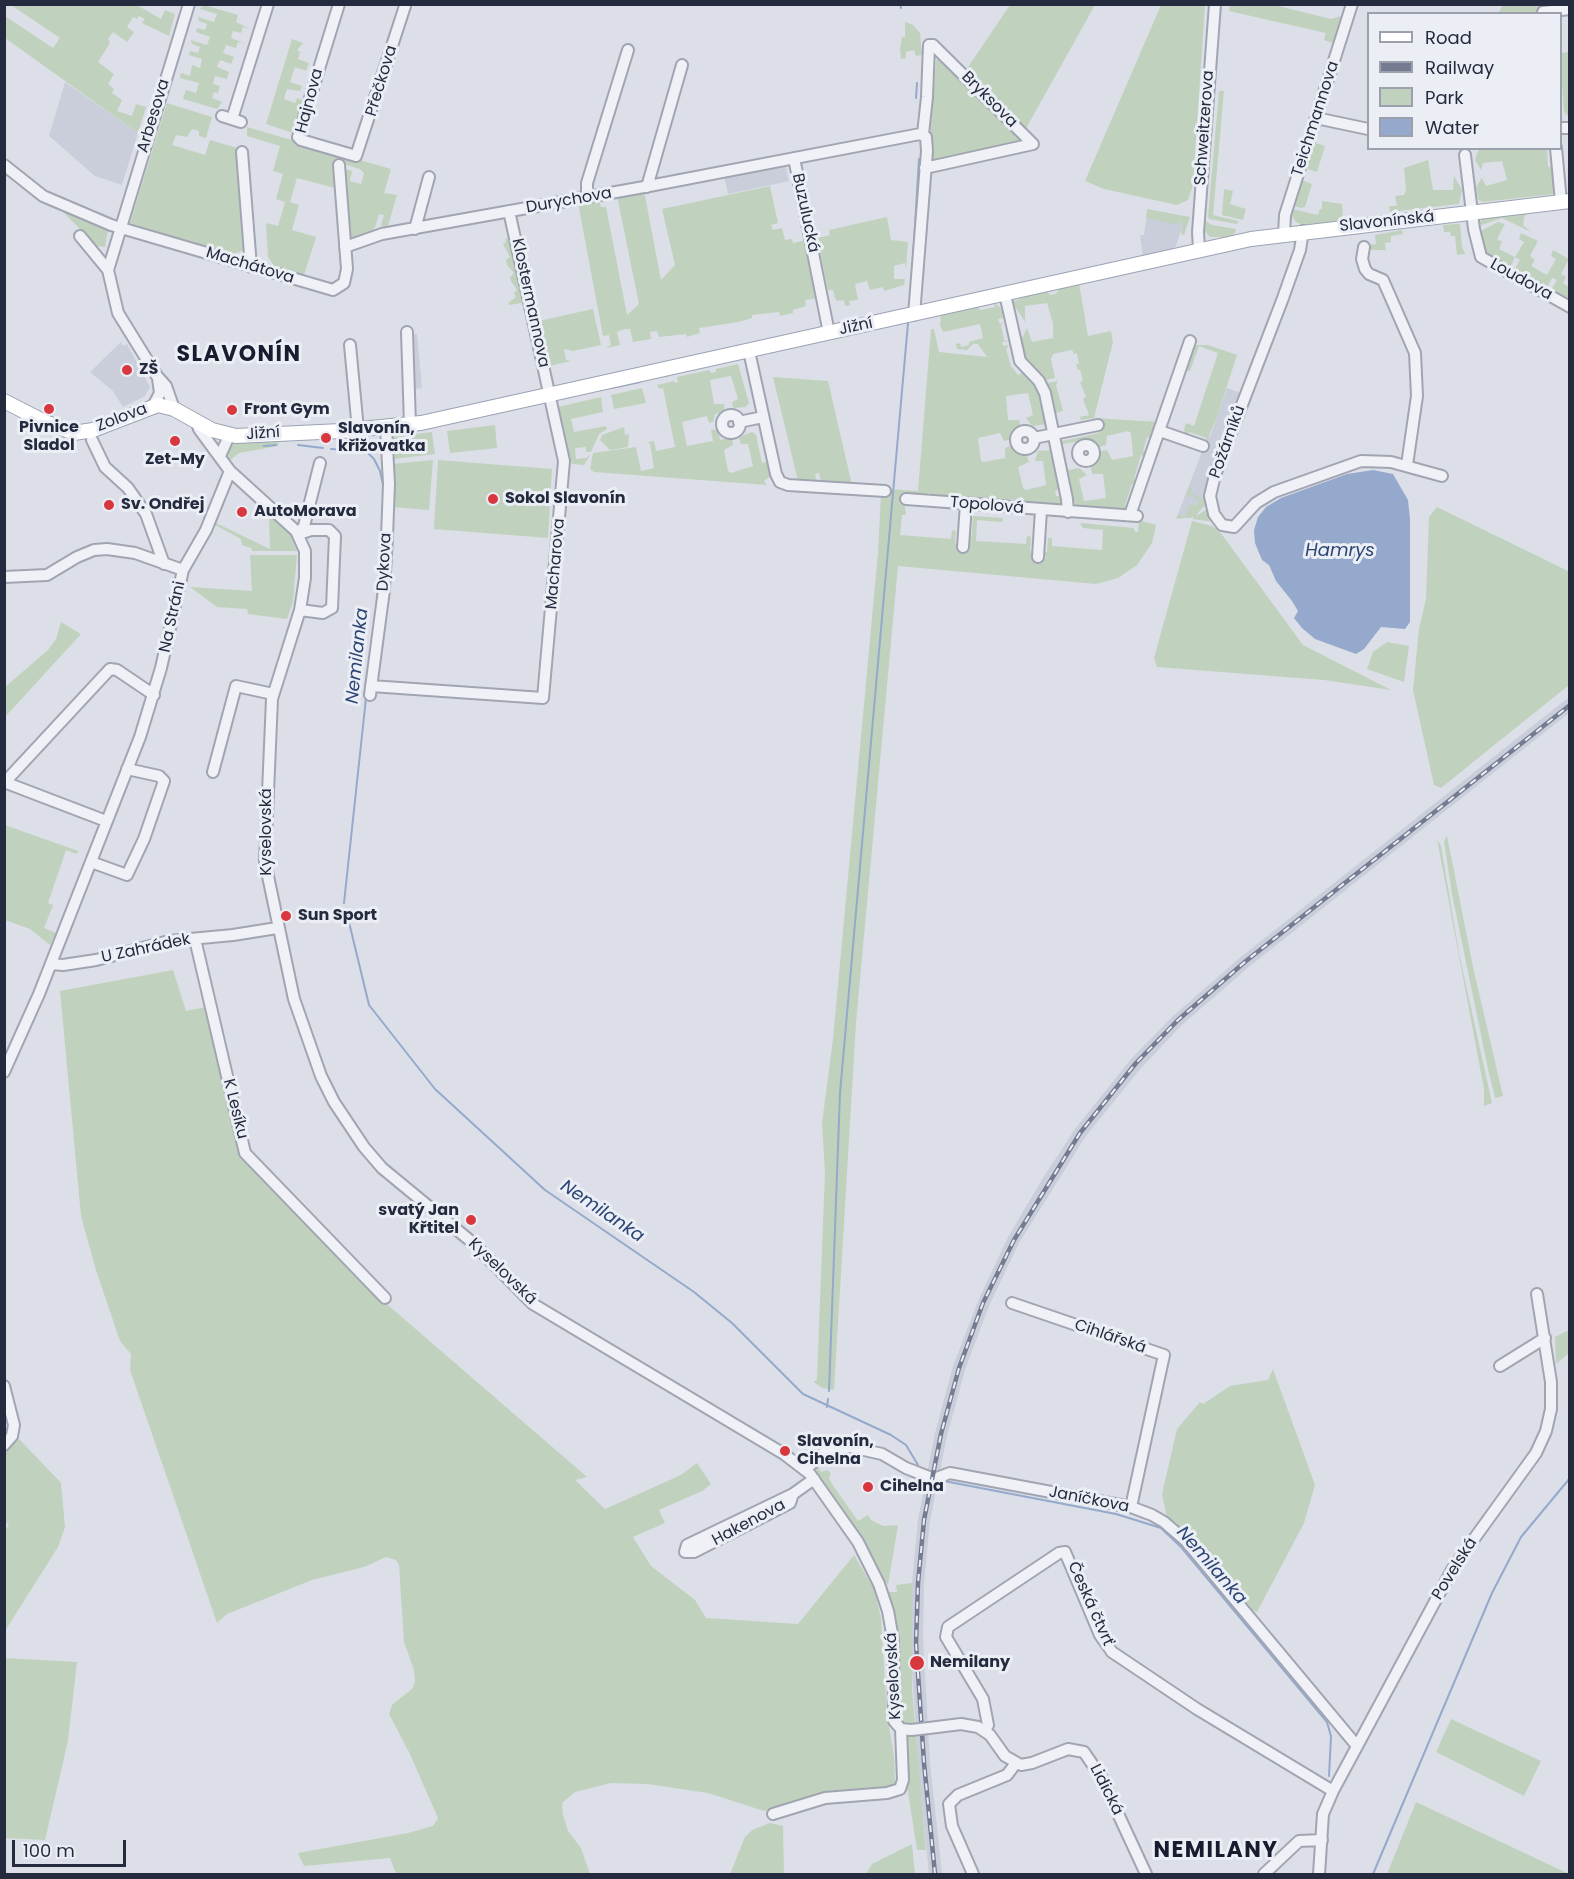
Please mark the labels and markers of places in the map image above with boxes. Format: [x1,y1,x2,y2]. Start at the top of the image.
place label: ZŠ [139,360,158,380]
marker: ZŠ [120,363,134,377]
place label: Front Gym [244,400,330,420]
marker: Pivnice Sladol [42,402,56,416]
marker: Front Gym [225,403,239,417]
place label: Pivnice Sladol [19,418,79,456]
place label: Slavonín, křižovatka [338,419,426,457]
marker: Slavonín, křižovatka [319,431,333,445]
marker: Zet-My [168,434,182,448]
place label: Zet-My [145,450,205,470]
place label: Sokol Slavonín [505,489,626,509]
marker: Sokol Slavonín [486,492,500,506]
place label: Sv. Ondřej [121,495,204,515]
marker: Sv. Ondřej [102,498,116,512]
place label: AutoMorava [254,502,357,522]
marker: AutoMorava [235,505,249,519]
place label: Sun Sport [298,906,377,926]
marker: Sun Sport [279,909,293,923]
place label: svatý Jan Křtitel [378,1201,459,1239]
marker: svatý Jan Křtitel [464,1213,478,1227]
place label: Slavonín, Cihelna [797,1432,874,1470]
marker: Slavonín, Cihelna [778,1444,792,1458]
place label: Cihelna [880,1477,944,1497]
marker: Cihelna [861,1480,875,1494]
place label: Nemilany [930,1653,1010,1673]
marker: Nemilany [908,1654,926,1672]

